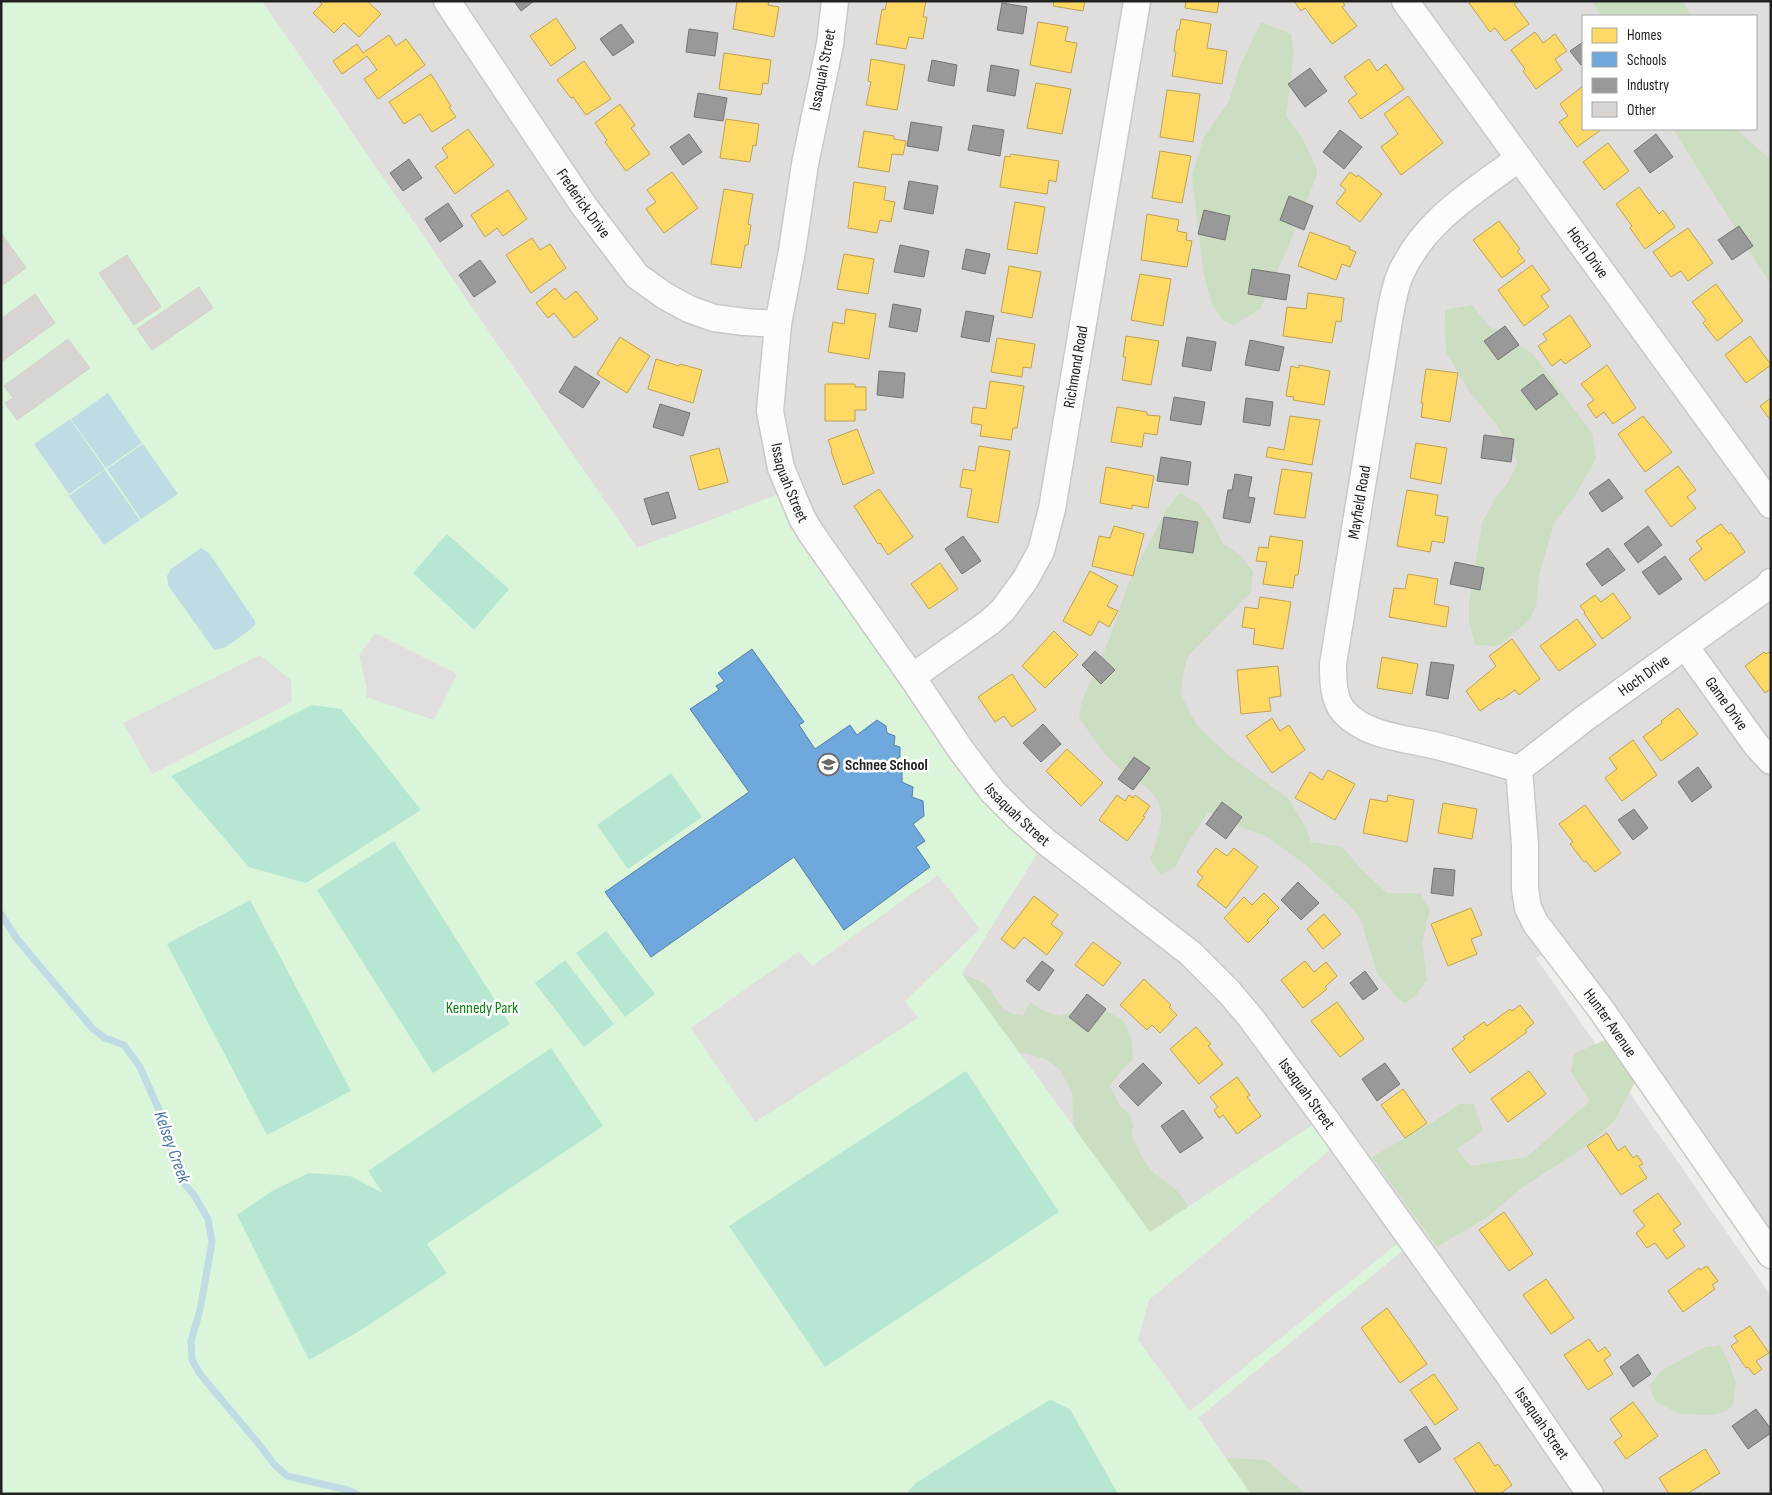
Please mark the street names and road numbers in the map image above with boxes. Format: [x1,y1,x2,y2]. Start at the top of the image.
street label: Issaquah Street [806,27,840,113]
street label: Frederick Drive [552,165,614,242]
street label: Hoch Drive [1563,223,1613,282]
street label: Richmond Road [1060,324,1092,410]
street label: Issaquah Street [767,441,812,526]
street label: Mayfield Road [1344,464,1375,540]
street label: Hoch Drive [1615,651,1673,700]
street label: Game Drive [1701,673,1752,734]
street label: Issaquah Street [980,779,1054,851]
street label: Hunter Avenue [1579,985,1641,1061]
street label: Issaquah Street [1274,1055,1339,1133]
street label: Issaquah Street [1511,1384,1573,1463]

